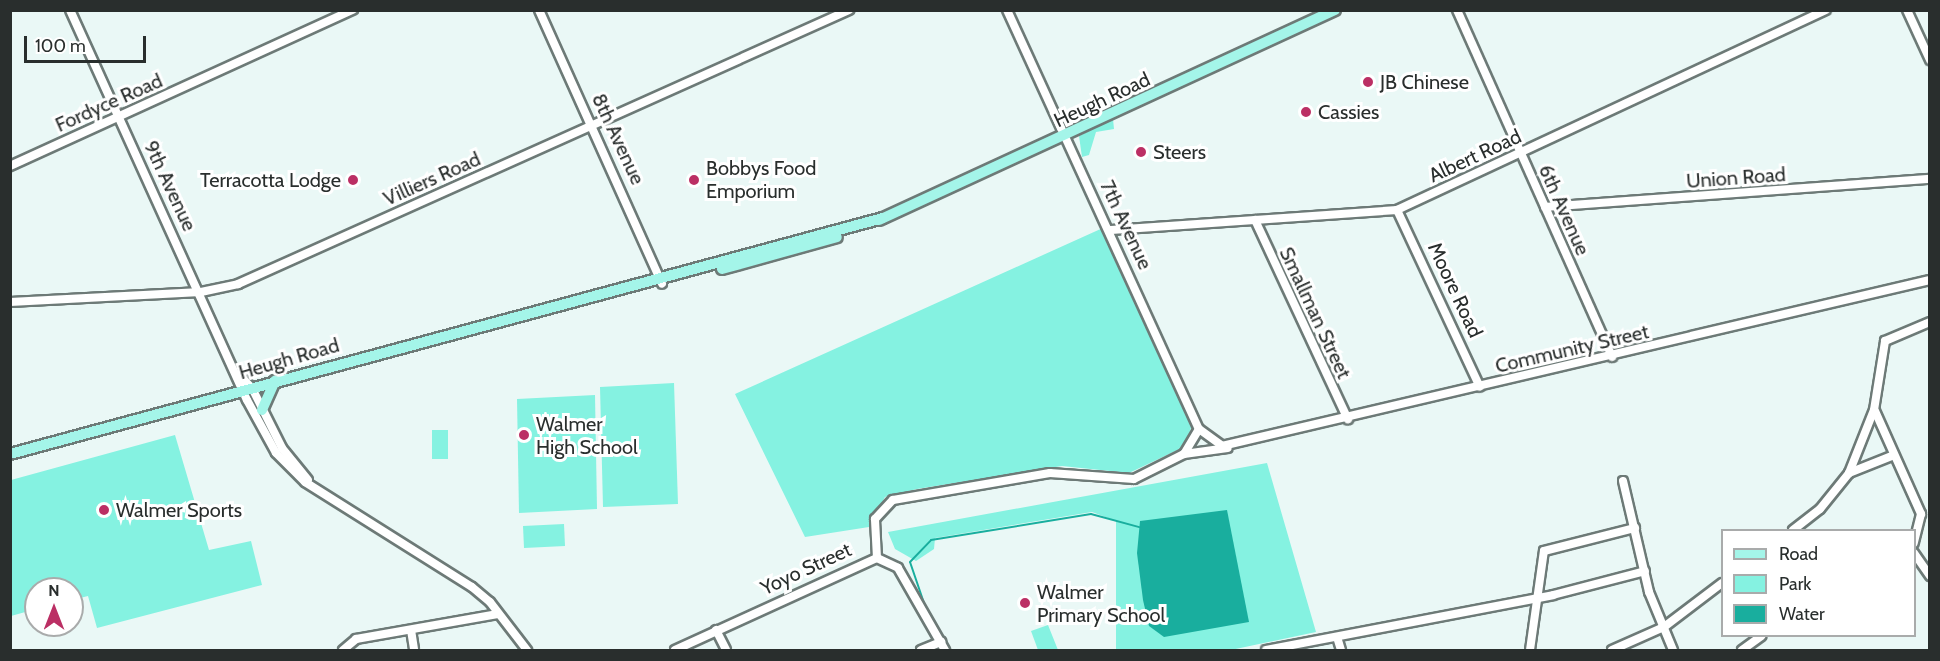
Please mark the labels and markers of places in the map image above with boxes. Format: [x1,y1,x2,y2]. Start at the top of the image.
place label: JB Chinese [1380,70,1469,94]
marker: JB Chinese [1361,75,1375,89]
place label: Cassies [1318,100,1379,124]
marker: Cassies [1299,105,1313,119]
place label: Steers [1153,140,1206,164]
marker: Steers [1134,145,1148,159]
place label: Bobbys Food Emporium [706,156,816,203]
place label: Terracotta Lodge [200,168,341,192]
marker: Terracotta Lodge [346,173,360,187]
marker: Bobbys Food Emporium [687,173,701,187]
place label: Walmer High School [536,412,638,459]
marker: Walmer High School [517,428,531,442]
place label: Walmer Sports [116,498,242,522]
marker: Walmer Sports [97,503,111,517]
place label: Walmer Primary School [1037,580,1165,627]
marker: Walmer Primary School [1018,596,1032,610]

